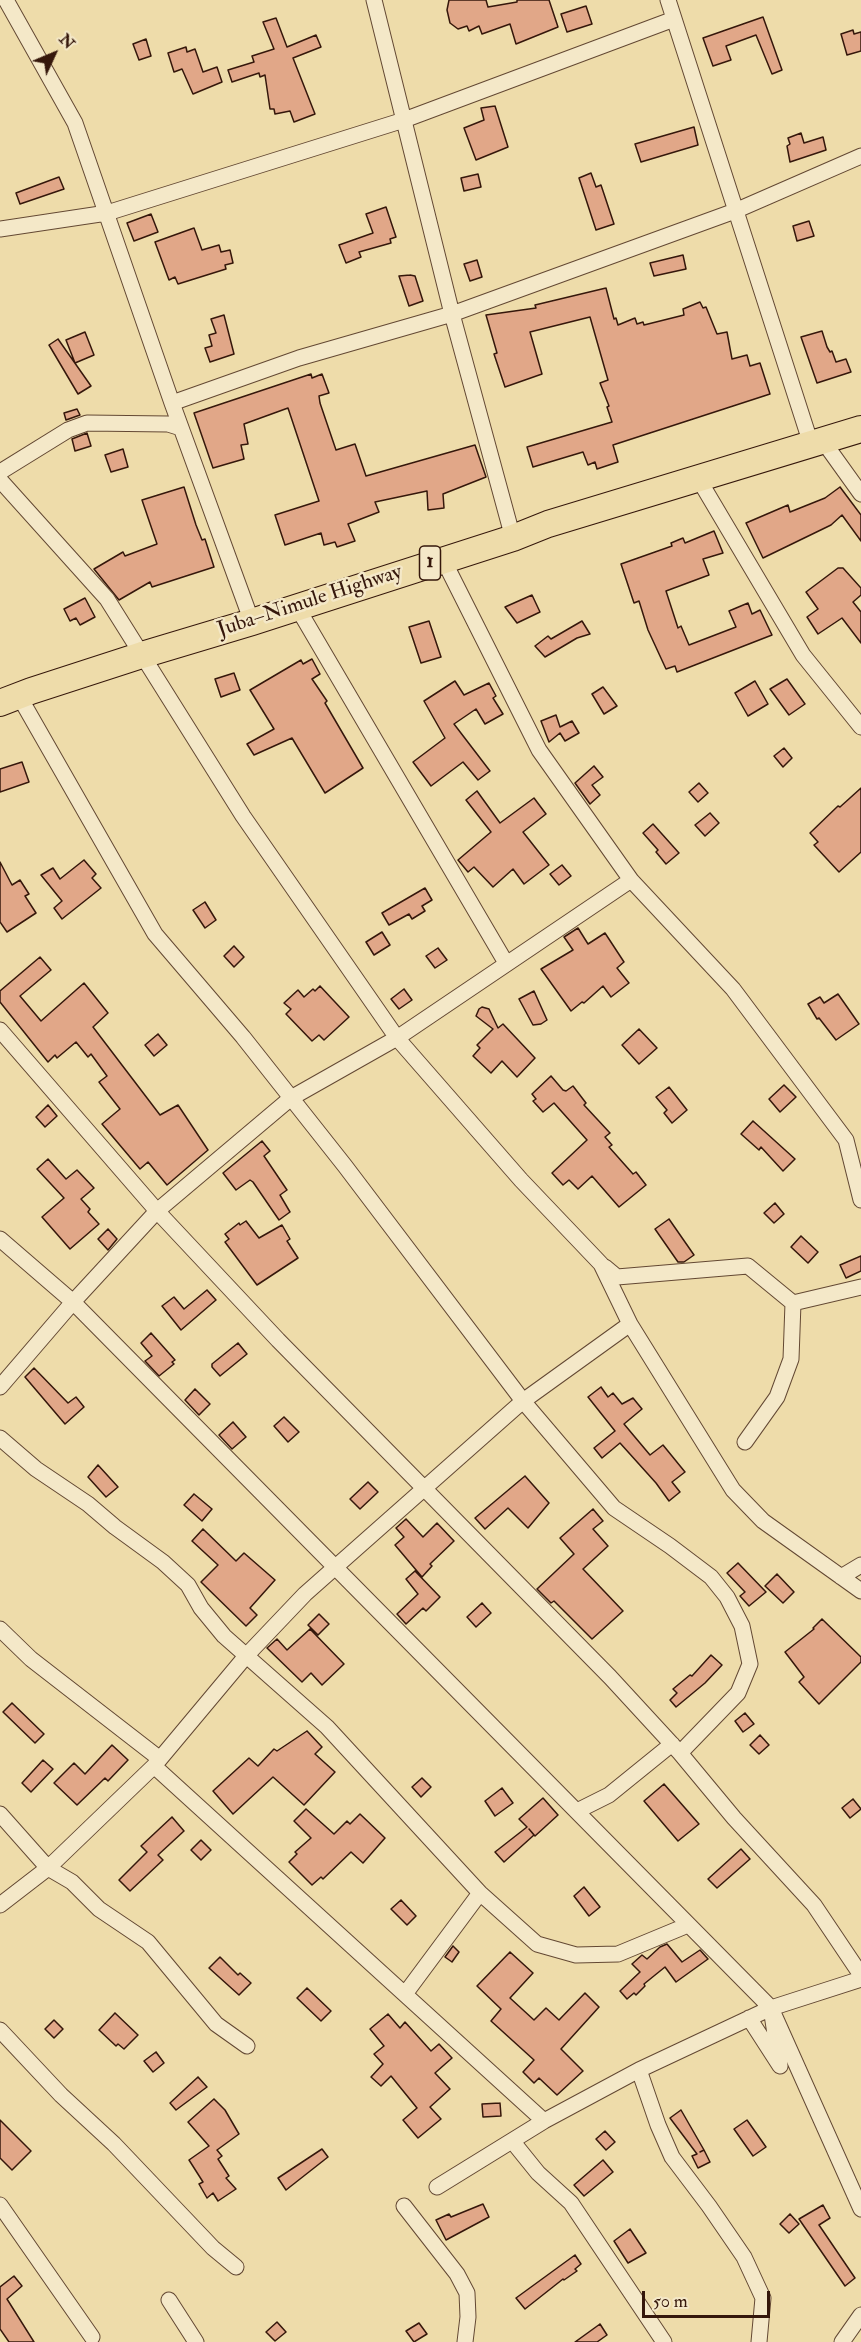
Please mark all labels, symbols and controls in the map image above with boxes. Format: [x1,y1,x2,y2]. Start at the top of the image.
north arrow [24,24,84,84]
text: N [55,29,79,54]
road number: 1 [420,546,440,580]
street label: Juba–Nimule Highway [215,560,405,644]
scale bar [645,2279,772,2317]
text: 50 m [653,2290,688,2313]

